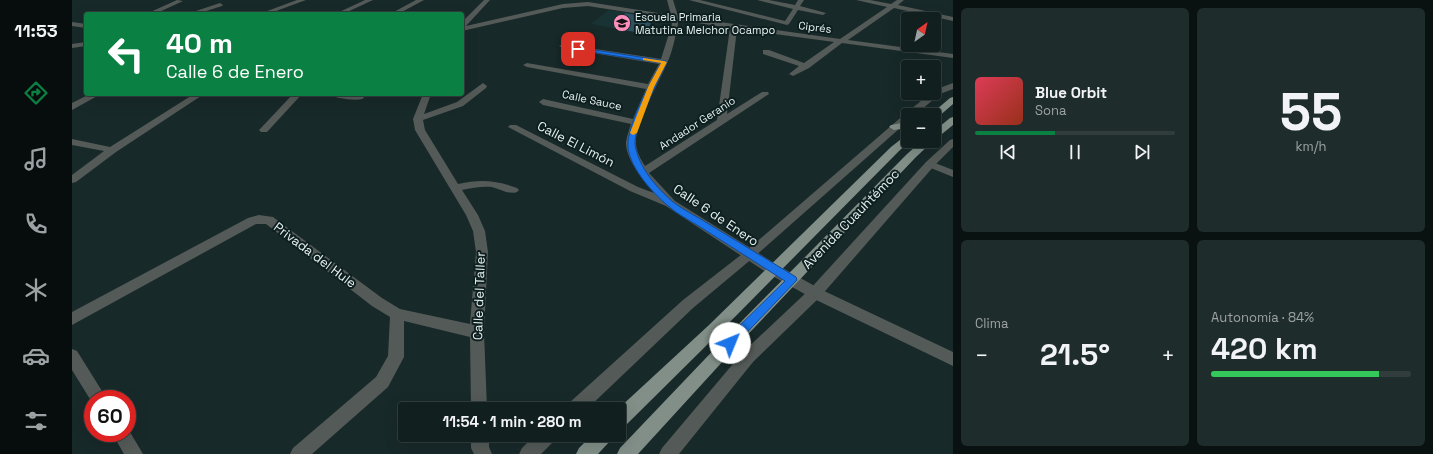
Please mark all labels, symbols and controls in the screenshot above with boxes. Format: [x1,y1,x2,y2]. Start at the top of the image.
place label: Escuela Primaria Matutina Melchor Ocampo [635,10,776,37]
north arrow [901,12,941,52]
map controls [901,12,941,148]
school or university icon: Escuela Primaria Matutina Melchor Ocampo [612,13,632,33]
street label: Ciprés [798,18,832,36]
text: 11:53 [14,19,58,42]
text: 40 m [166,25,233,61]
icon: left [100,28,152,80]
pin [561,32,595,66]
icon: arrive [567,38,589,60]
text: Calle 6 de Enero [166,60,304,83]
button: + [901,60,941,100]
icon: directions [22,79,50,107]
text: 55 [1280,79,1342,145]
text: Blue Orbit [1035,83,1107,102]
street label: Calle Sauce [561,87,623,113]
street label: Andador Geranio [656,93,738,153]
text: Sona [1035,102,1066,119]
button: − [901,108,941,148]
street label: Calle El Limón [534,117,618,171]
text: km/h [1296,138,1326,155]
icon: previous [997,141,1019,163]
icon: pause [1064,141,1086,163]
icon: next [1131,141,1153,163]
icon: music [22,145,50,173]
street label: Avenida Cuauhtémoc [799,165,903,273]
street label: Calle 6 de Enero [670,180,762,250]
icon: phone [22,210,50,238]
street label: Privada del Hule [270,218,360,292]
street label: Calle del Taller [469,251,489,340]
icon: climate [22,276,50,304]
text: Autonomía · 84% [1211,309,1314,326]
text: Clima [975,315,1008,332]
position arrow [709,322,751,364]
text: 420 km [1211,329,1318,368]
text: 21.5° [1040,335,1110,374]
text: − [975,341,989,369]
text: + [1161,341,1175,369]
icon: car [22,342,50,370]
speed limit sign: 60 [84,390,136,442]
icon: filters [22,407,50,435]
text: 11:54 · 1 min · 280 m [442,412,582,431]

